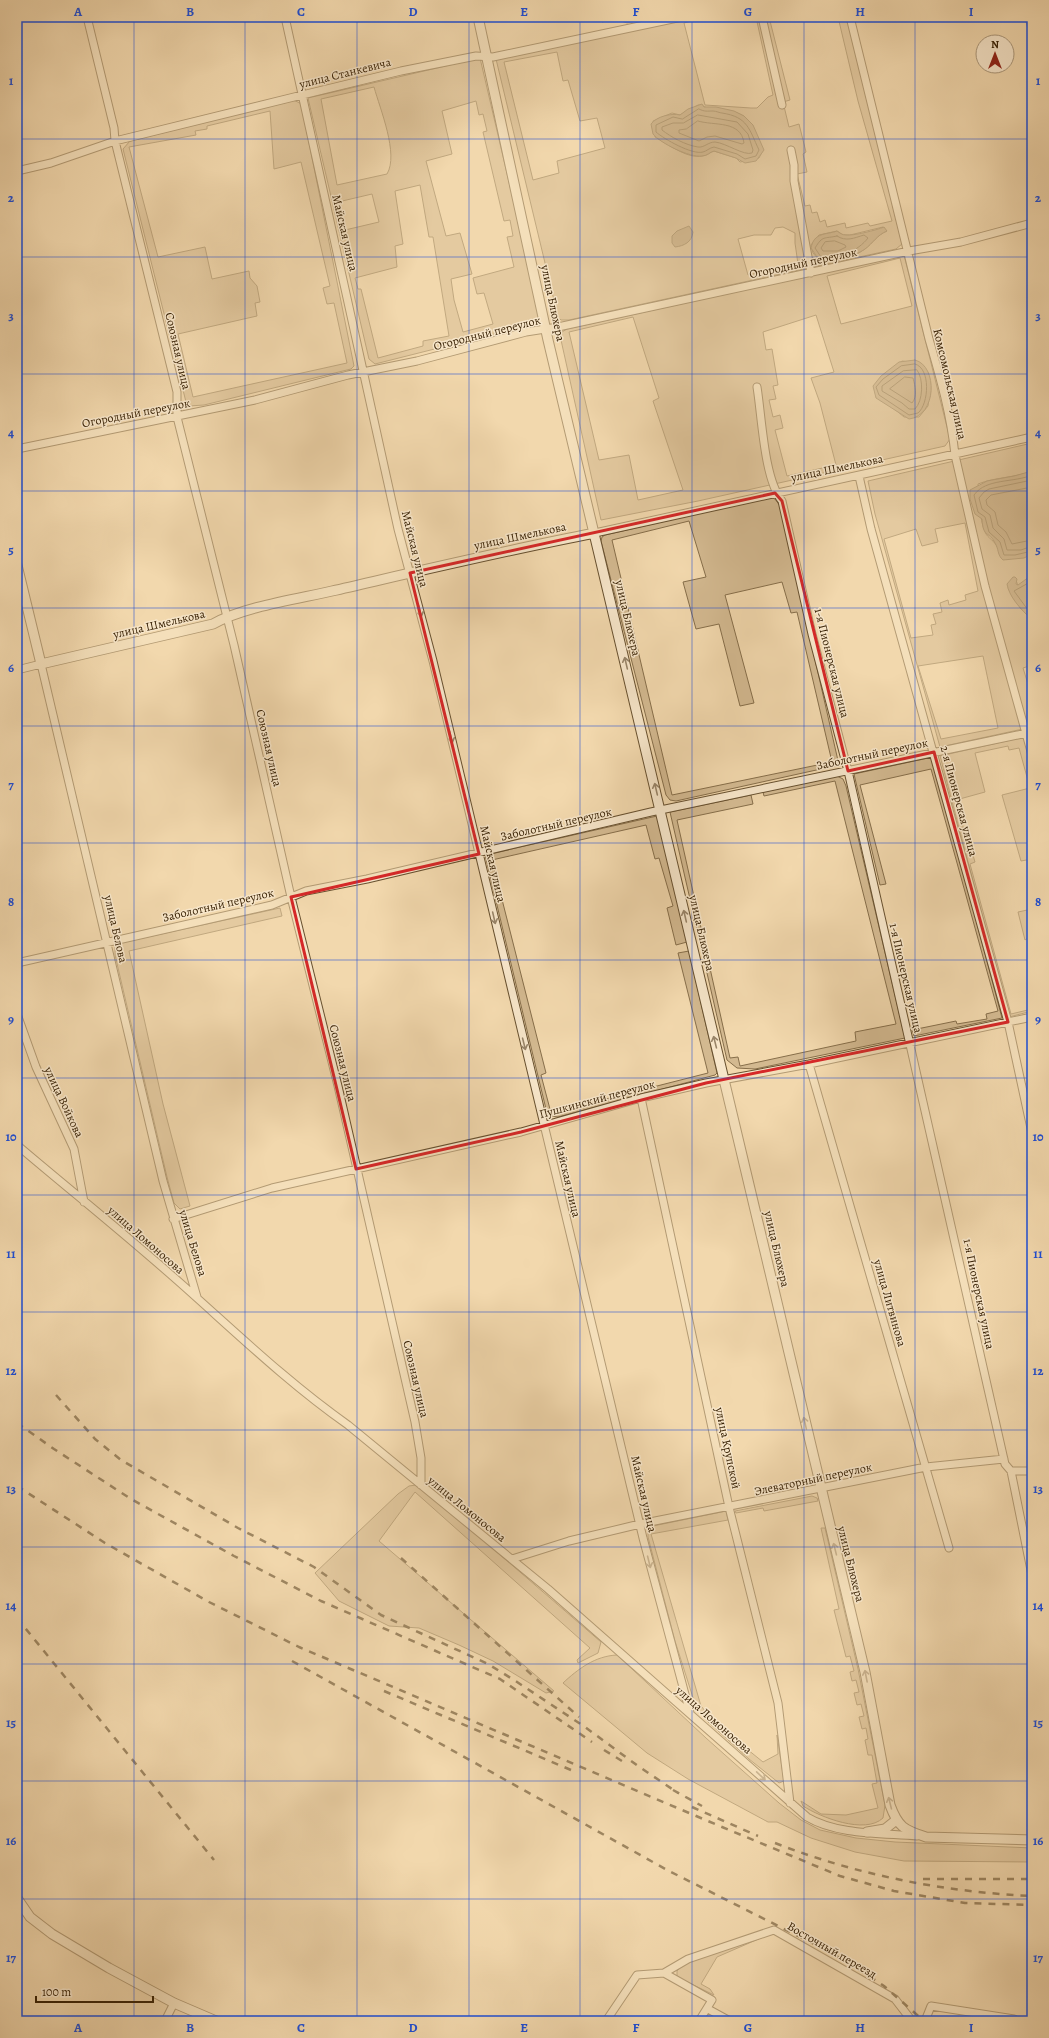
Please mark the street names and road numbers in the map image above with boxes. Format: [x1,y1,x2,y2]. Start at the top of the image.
street label: улица Станкевича [297,54,393,92]
street label: Майская улица [328,193,362,273]
street label: Огородный переулок [748,244,858,282]
street label: улица Блюхера [537,262,569,343]
street label: Союзная улица [161,311,195,392]
street label: Огородный переулок [432,312,542,354]
street label: Комсомольская улица [929,327,971,441]
street label: Огородный переулок [81,395,191,431]
street label: улица Шмелькова [789,450,885,486]
street label: Майская улица [398,509,432,589]
street label: улица Шмелькова [472,518,568,554]
street label: улица Блюхера [611,577,645,658]
street label: улица Шмелькова [111,606,207,643]
street label: 1-я Пионерская улица [811,607,853,720]
street label: Союзная улица [252,708,286,789]
street label: Заболотный переулок [815,734,929,774]
street label: 2-я Пионерская улица [937,744,982,859]
street label: Заболотный переулок [499,803,613,845]
street label: Майская улица [476,824,510,904]
street label: Заболотный переулок [161,884,275,926]
street label: улица Блюхера [685,892,719,973]
street label: улица Белова [100,893,132,965]
street label: 1-я Пионерская улица [886,921,927,1035]
street label: Союзная улица [326,1023,360,1104]
street label: улица Войкова [40,1063,88,1140]
street label: Пушкинский переулок [537,1076,657,1122]
street label: Майская улица [551,1139,585,1219]
street label: улица Ломоносова [104,1202,188,1278]
street label: улица Белова [175,1207,211,1279]
street label: улица Блюхера [760,1208,794,1289]
street label: 1-я Пионерская улица [959,1237,999,1351]
street label: улица Литвинова [870,1257,910,1349]
street label: Союзная улица [399,1339,433,1420]
street label: улица Крупской [711,1405,744,1490]
street label: Майская улица [627,1454,661,1534]
street label: Элеваторный переулок [753,1459,873,1499]
street label: улица Ломоносова [424,1472,510,1546]
street label: улица Блюхера [834,1523,868,1604]
street label: улица Ломоносова [672,1682,756,1758]
street label: Восточный переезд [785,1918,880,1982]

